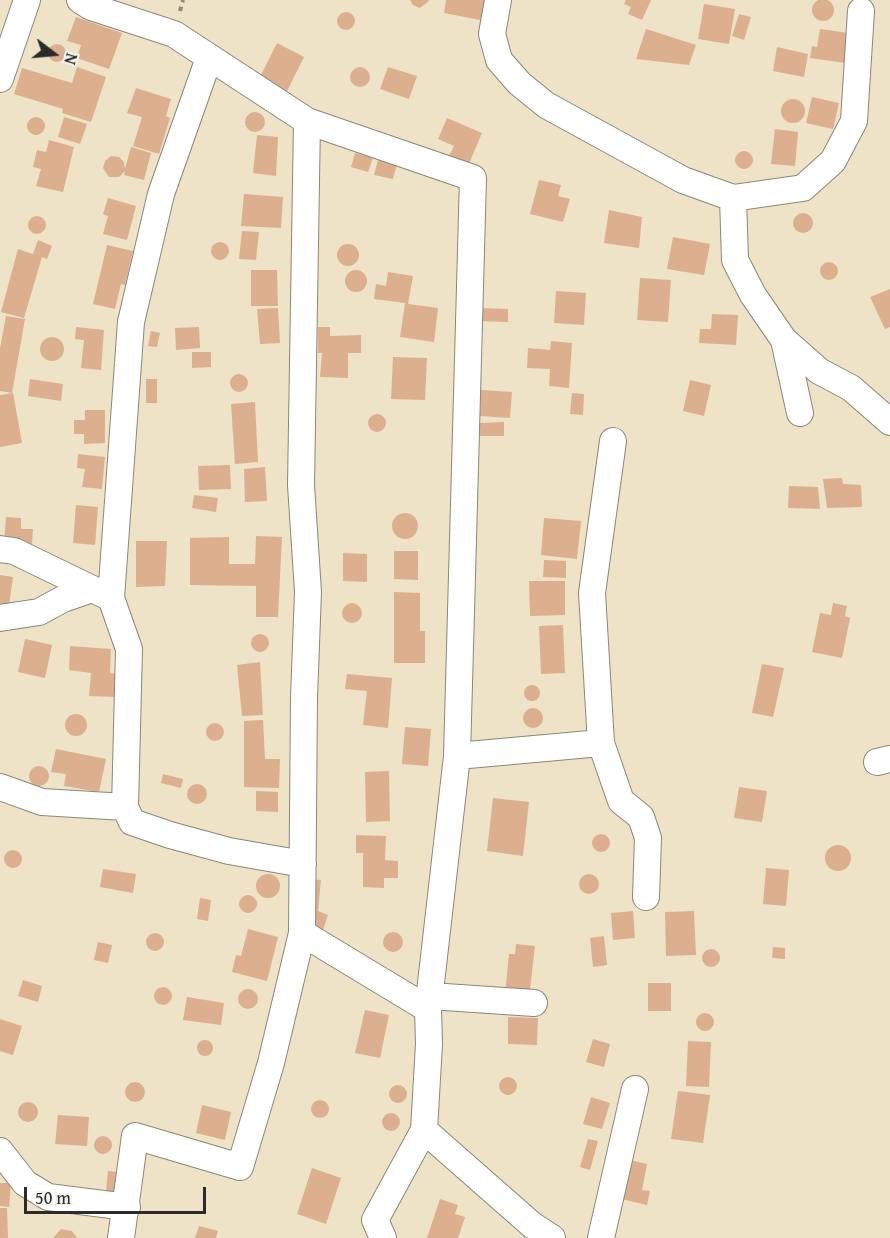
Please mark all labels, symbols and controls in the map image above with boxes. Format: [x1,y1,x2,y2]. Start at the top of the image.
north arrow [24,24,84,84]
text: N [58,51,84,67]
scale bar [27,1175,208,1213]
text: 50 m [35,1184,71,1211]

